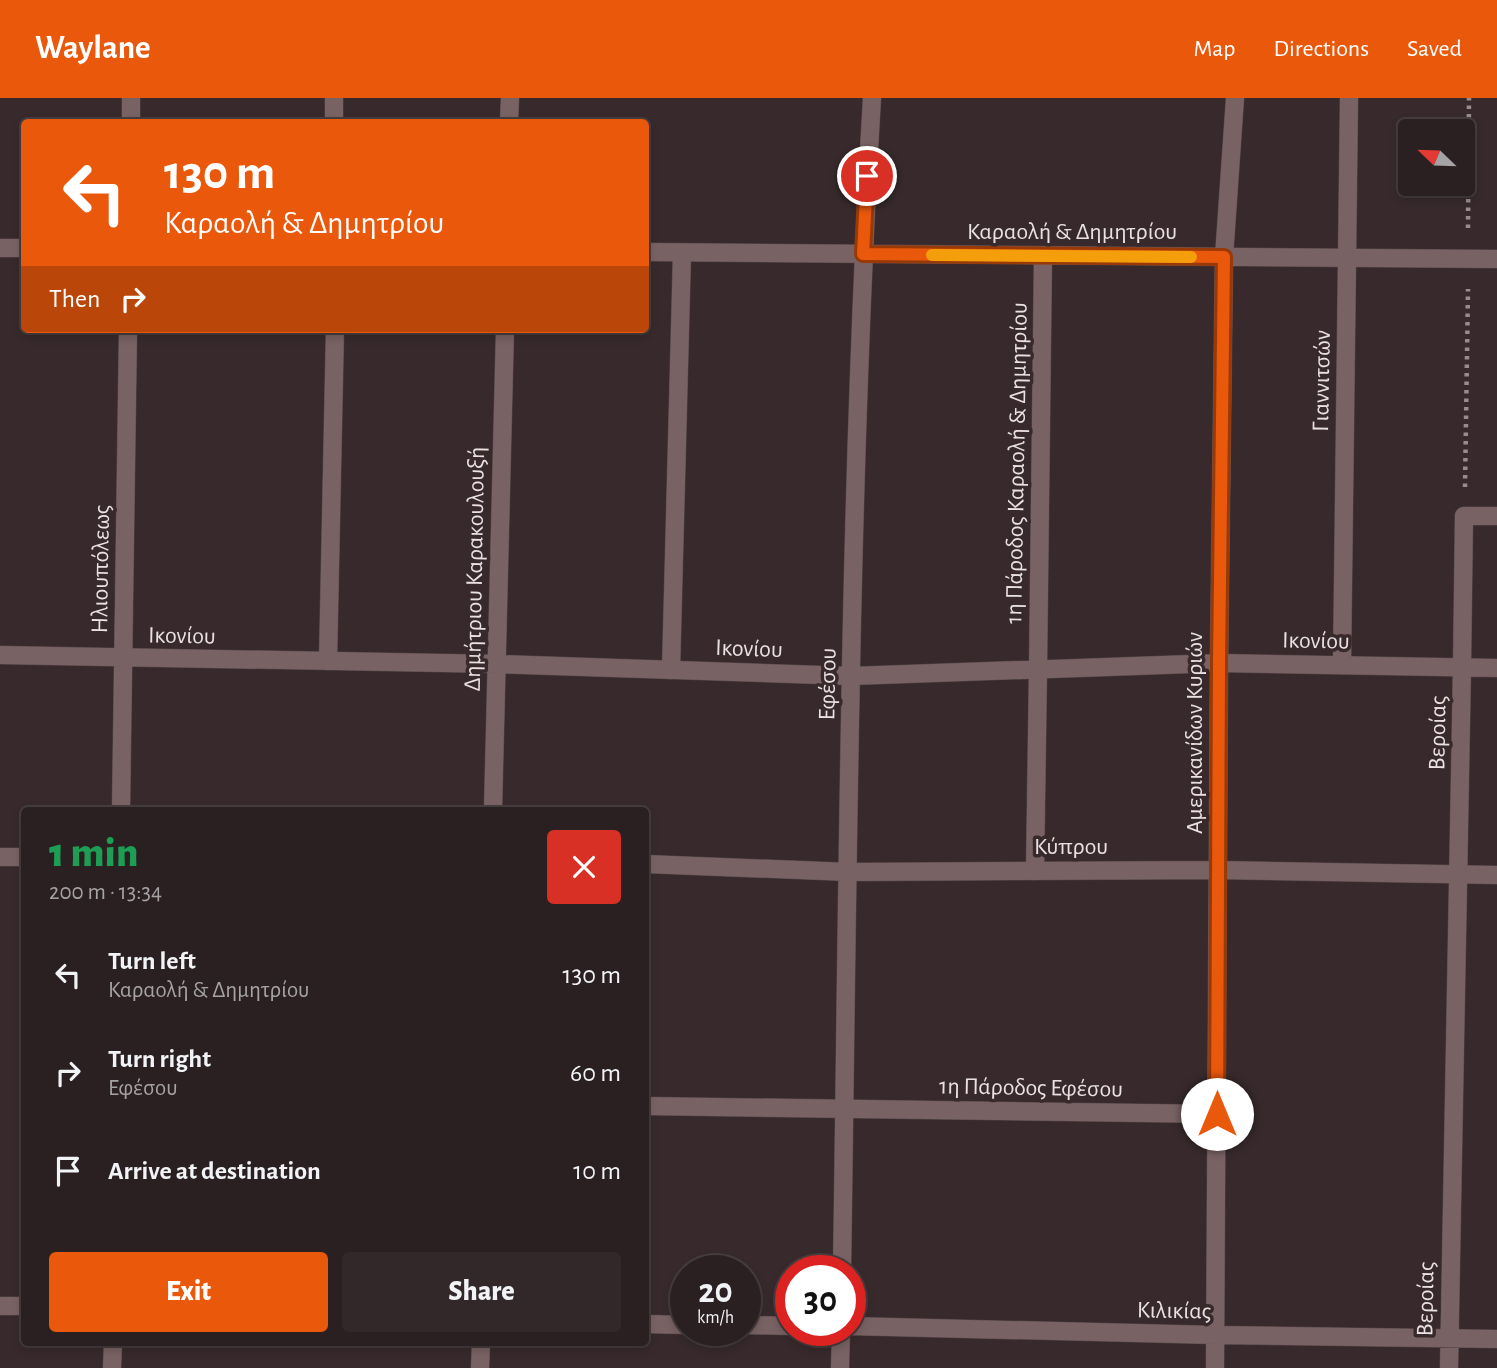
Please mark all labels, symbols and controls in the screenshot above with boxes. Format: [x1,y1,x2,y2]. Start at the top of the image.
text: Waylane [35,32,151,65]
text: Map [1193,37,1235,61]
text: Directions [1273,37,1369,61]
text: Saved [1407,37,1462,61]
north arrow [1398,119,1475,196]
map controls [1398,119,1475,196]
pin [837,146,897,206]
icon: left [49,147,140,238]
text: 130 m [164,149,275,198]
icon: arrive [848,157,886,195]
text: Καραολή & Δημητρίου [164,207,444,239]
street label: Καραολή & Δημητρίου [967,220,1177,244]
icon: right [114,280,152,318]
text: Then [49,286,100,312]
street label: 1η Πάροδος Καραολή & Δημητρίου [1002,302,1032,624]
street label: Γιαννιτσών [1309,330,1335,432]
street label: Δημήτριου Καρακουλουξή [461,446,489,692]
street label: Ηλιουπόλεως [88,505,114,634]
street label: Ικονίου [148,623,216,649]
street label: Ικονίου [1282,628,1350,654]
street label: Αμερικανίδων Κυριών [1183,632,1207,834]
street label: Ικονίου [715,636,783,662]
street label: Εφέσου [815,648,841,720]
street label: Βεροίας [1425,695,1451,771]
button: close [547,830,621,904]
text: 1 min [49,832,138,874]
street label: Κύπρου [1034,835,1108,859]
text: 200 m · 13:34 [49,881,162,904]
text: Turn left [108,948,196,974]
icon: left [49,956,87,994]
text: 130 m [563,962,621,988]
text: Καραολή & Δημητρίου [108,979,309,1002]
text: Turn right [108,1046,211,1072]
icon: right [49,1054,87,1092]
text: 60 m [570,1060,621,1086]
street label: 1η Πάροδος Εφέσου [939,1074,1123,1102]
text: Εφέσου [108,1077,177,1100]
position arrow [1180,1077,1254,1151]
icon: arrive [49,1152,87,1190]
text: Arrive at destination [108,1158,321,1184]
text: 10 m [573,1158,621,1184]
button: Exit [49,1252,328,1332]
button: Share [342,1252,621,1332]
speed limit sign: 30 [775,1255,866,1346]
street label: Βεροίας [1413,1261,1439,1337]
text: 20 [698,1274,733,1309]
street label: Κιλικίας [1137,1298,1211,1324]
text: km/h [697,1309,734,1327]

